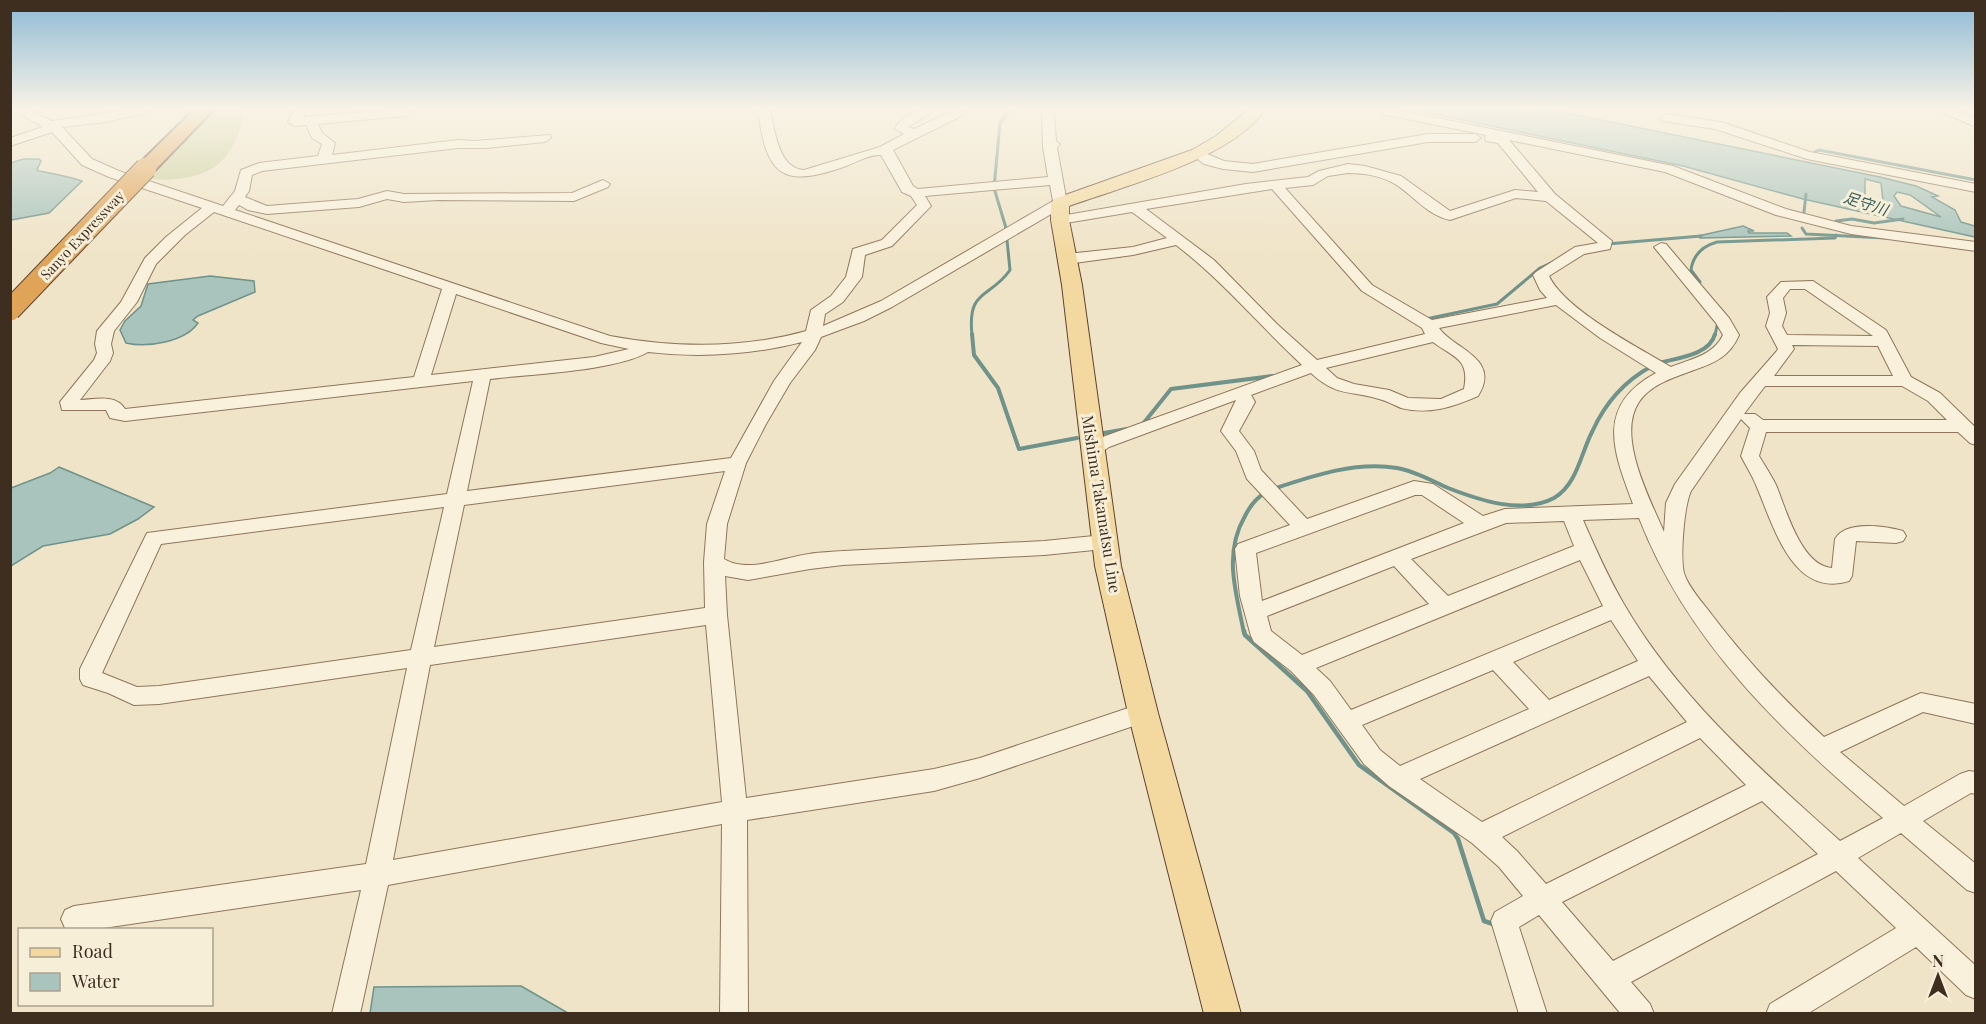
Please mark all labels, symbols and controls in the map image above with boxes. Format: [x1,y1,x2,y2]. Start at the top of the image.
street label: Sanyo Expressway [36,186,128,284]
water label: 足守川 [1842,187,1892,220]
street label: Mishima Takamatsu Line [1078,414,1126,594]
legend [18,928,213,1006]
text: Road [72,939,113,963]
north arrow [1908,946,1968,1006]
text: N [1932,950,1944,971]
text: Water [71,969,120,993]

